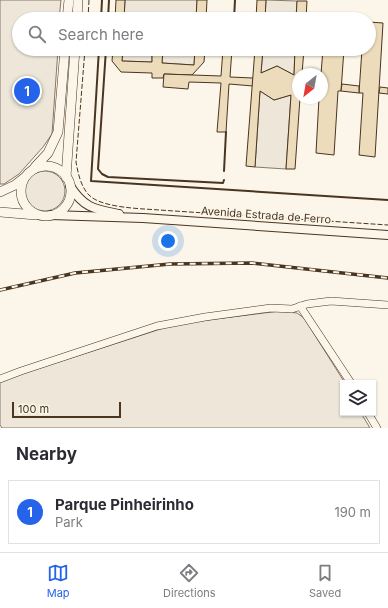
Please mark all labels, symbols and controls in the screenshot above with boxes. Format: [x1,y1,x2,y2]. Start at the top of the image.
search box [12,12,376,56]
icon: search [26,23,48,45]
text: Search here [58,25,144,44]
north arrow [292,68,328,104]
pin: 1 [14,76,40,106]
street label: Avenida Estrada de Ferro [201,203,332,227]
your location [158,231,178,251]
map controls [340,380,376,416]
button: layers [340,380,376,416]
scale bar [12,400,121,419]
text: 100 m [18,402,49,416]
text: Nearby [16,444,77,464]
text: Parque Pinheirinho [55,495,194,514]
text: 1 [27,504,33,520]
text: 190 m [334,504,371,520]
text: Park [55,514,83,530]
tab: Map [47,562,70,600]
tab: Directions [163,562,216,600]
tab: Saved [309,562,341,600]

